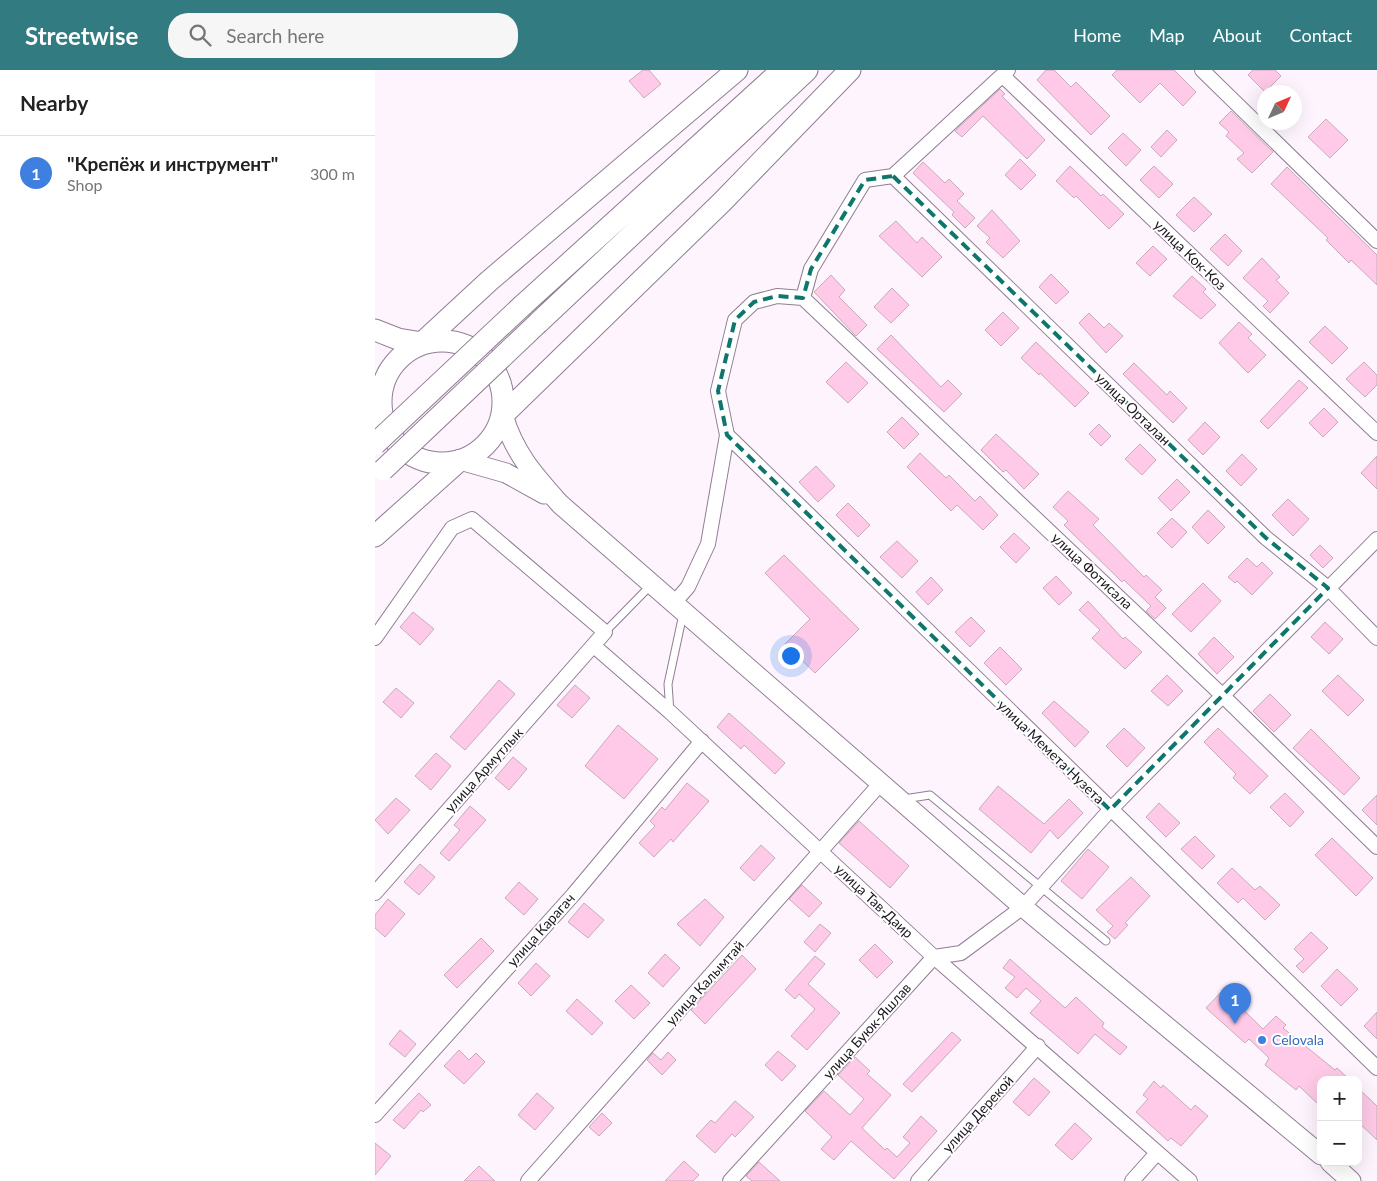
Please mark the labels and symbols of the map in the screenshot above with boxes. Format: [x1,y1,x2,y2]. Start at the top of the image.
north arrow [1257,85,1302,130]
street label: улица Кок-Коз [1151,216,1230,293]
street label: улица Орталан [1092,369,1174,449]
street label: улица Фотисала [1048,529,1136,612]
your location [778,643,804,669]
street label: улица Мемета Нузета [994,696,1108,807]
street label: улица Армутлык [441,723,527,816]
street label: улица Тав-Даир [832,860,917,941]
street label: улица Карагач [503,890,578,970]
street label: улица Калымтай [662,937,747,1029]
street label: улица Буюк-Яшлав [819,979,914,1082]
pin: 1 [1219,983,1251,1024]
place label: Celovala [1272,1031,1324,1048]
marker: Celovala [1256,1034,1268,1046]
street label: улица Дерекой [939,1072,1017,1156]

